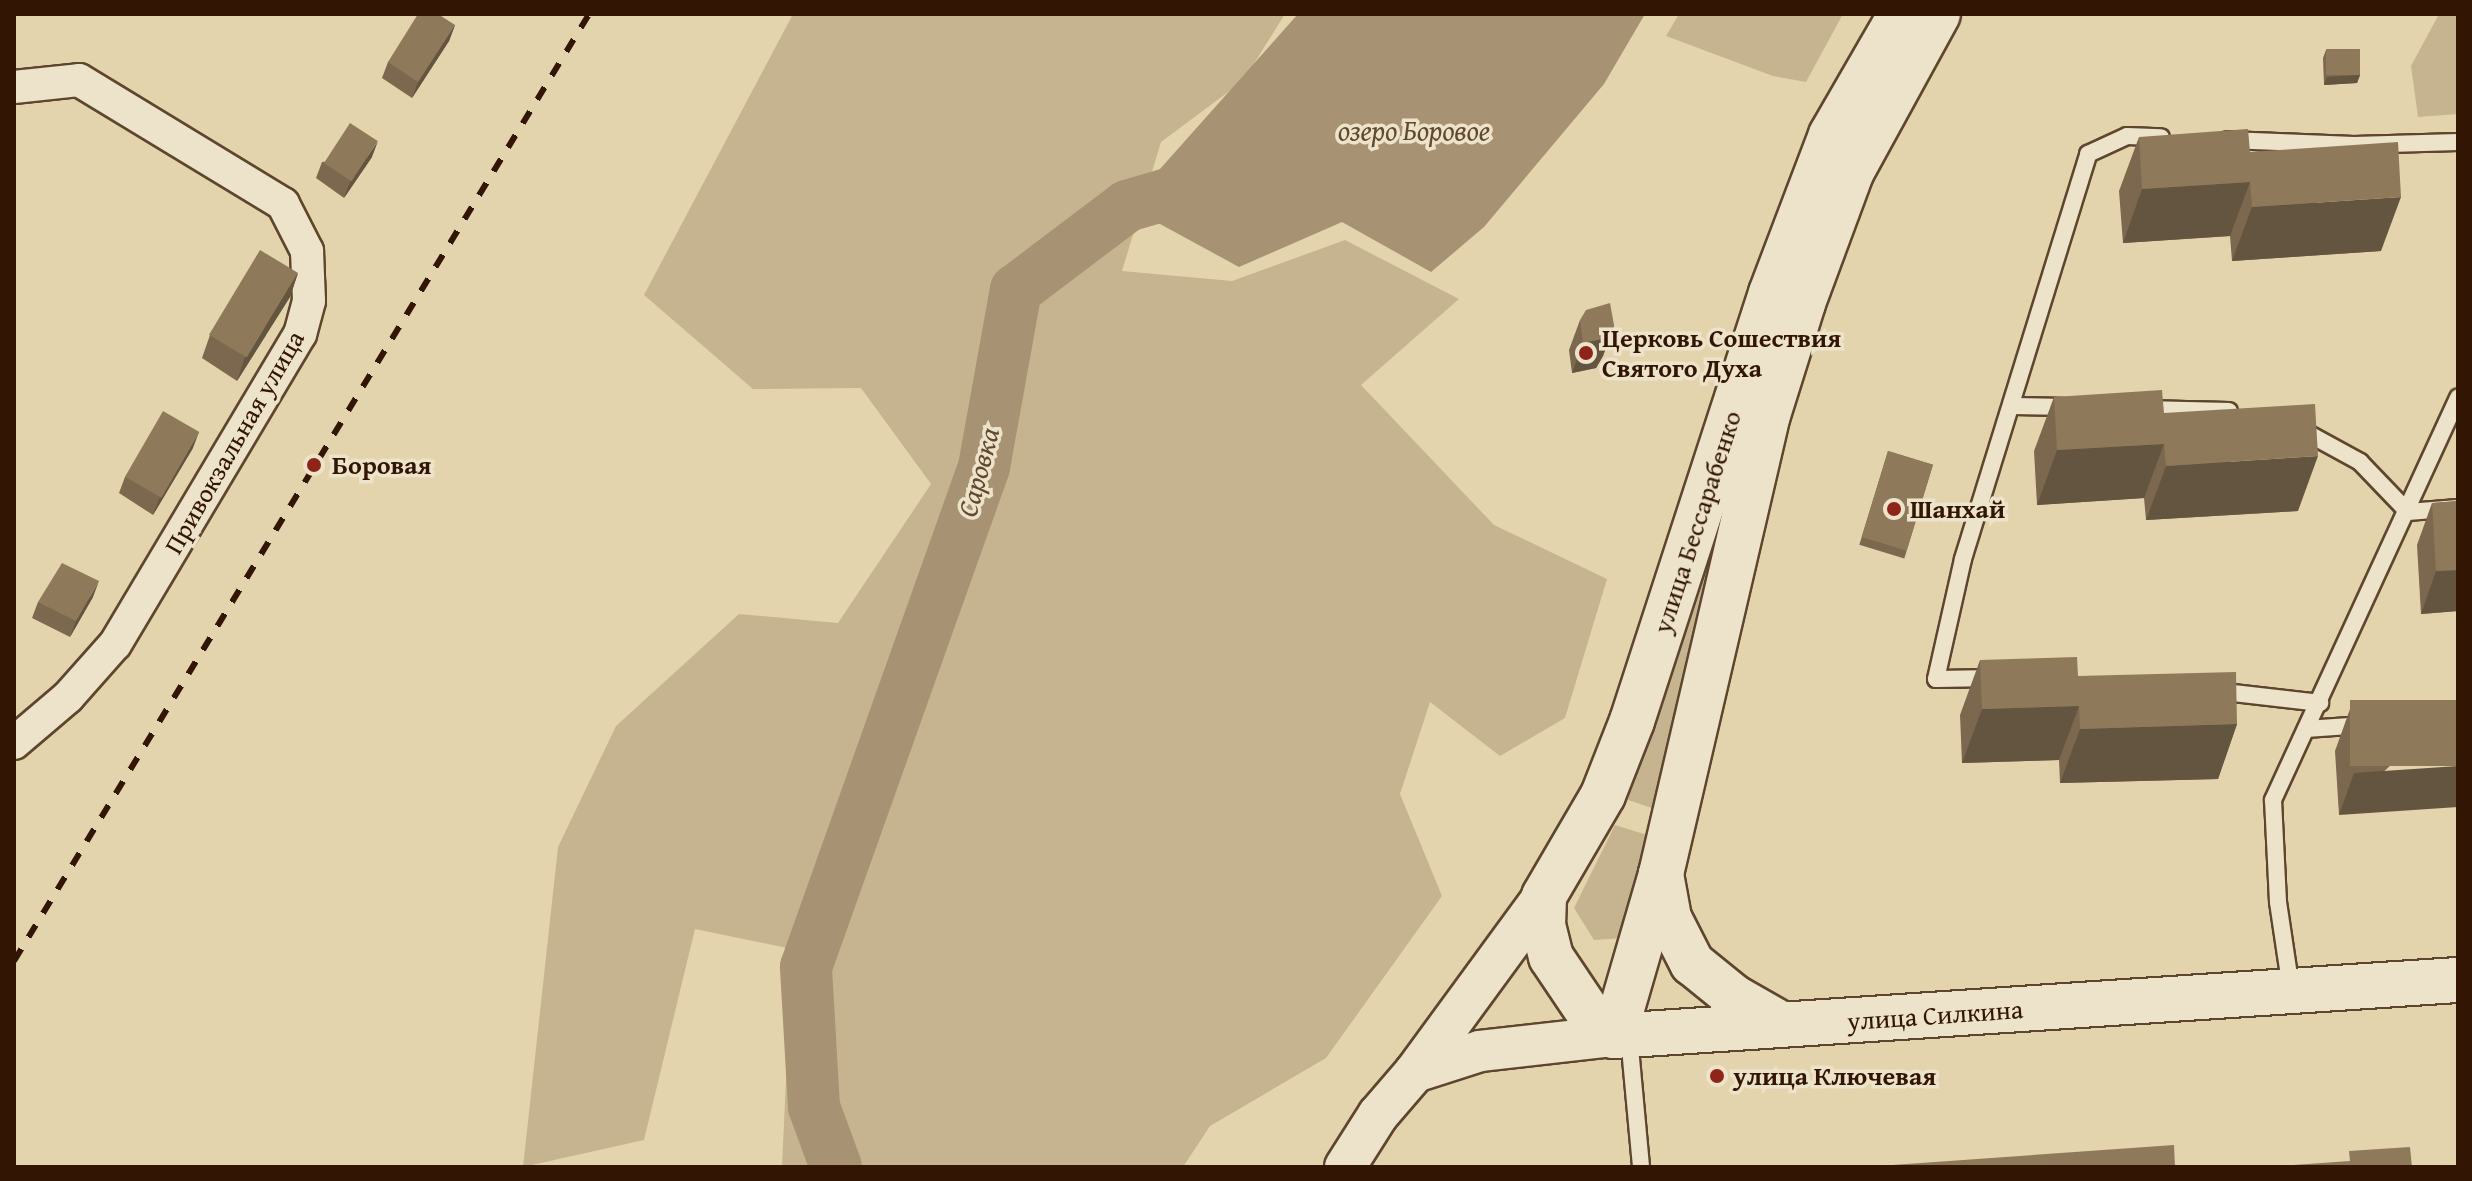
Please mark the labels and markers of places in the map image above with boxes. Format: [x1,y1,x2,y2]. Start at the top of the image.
place label: Церковь Сошествия Святого Духа [1602,322,1841,384]
marker: Церковь Сошествия Святого Духа [1577,344,1595,362]
place label: Боровая [332,449,431,481]
marker: Боровая [303,454,325,476]
place label: Шанхай [1910,493,2005,525]
marker: Шанхай [1885,500,1903,518]
place label: улица Ключевая [1733,1060,1936,1092]
marker: улица Ключевая [1708,1067,1726,1085]

